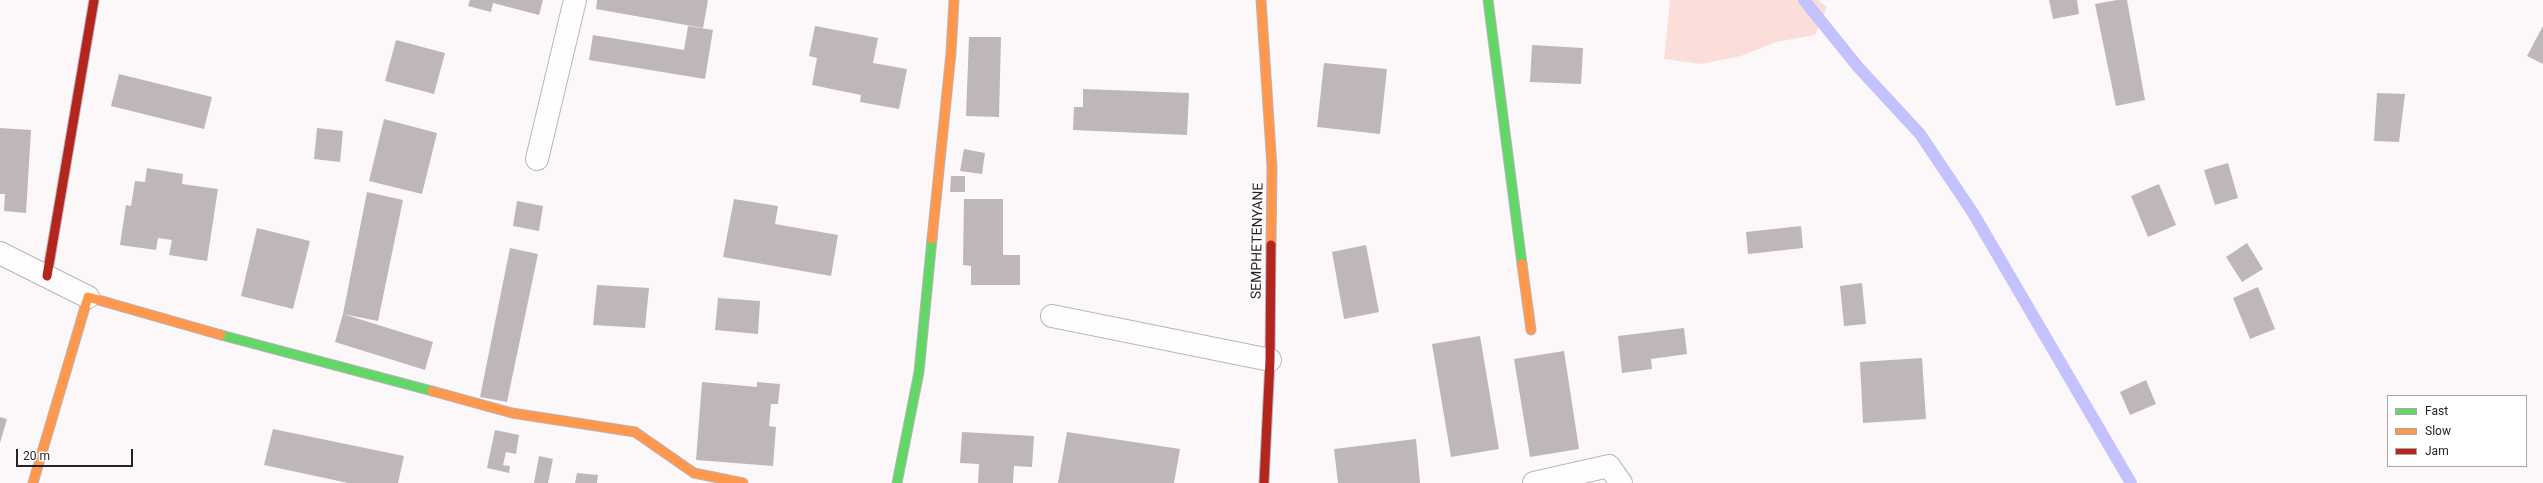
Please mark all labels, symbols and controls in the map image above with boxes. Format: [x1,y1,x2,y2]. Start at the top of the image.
street label: SEMPHETENYANE [1249,183,1267,299]
legend [2387,395,2527,467]
text: Fast [2425,404,2448,418]
text: Slow [2425,424,2451,438]
scale bar [18,441,135,467]
text: Jam [2425,444,2449,458]
text: 20 m [23,449,50,463]

